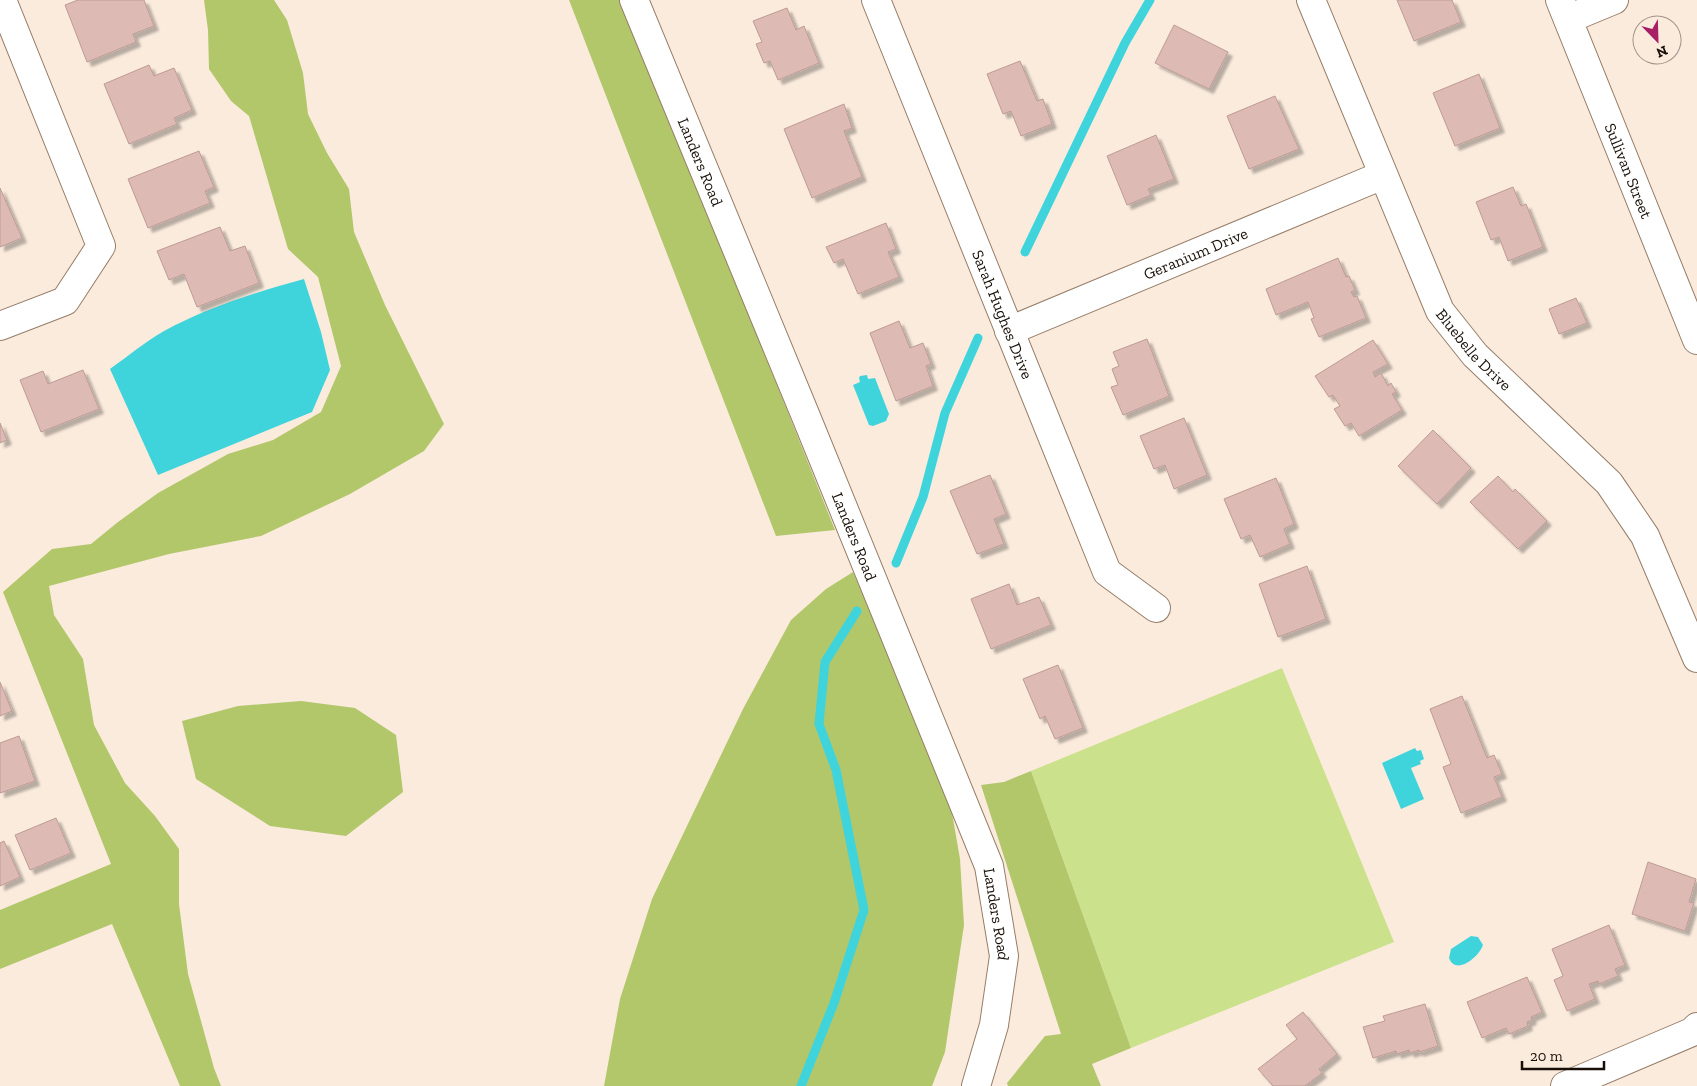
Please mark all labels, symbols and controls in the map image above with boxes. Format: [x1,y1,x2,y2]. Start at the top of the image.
north arrow [1632,15,1682,65]
text: N [1653,42,1670,62]
street label: Landers Road [674,115,727,209]
street label: Sullivan Street [1601,120,1656,221]
street label: Geranium Drive [1141,224,1250,284]
street label: Sarah Hughes Drive [968,247,1037,382]
street label: Bluebelle Drive [1432,305,1515,395]
street label: Landers Road [828,490,881,584]
street label: Landers Road [979,867,1013,962]
scale bar [1522,1038,1604,1070]
text: 20 m [1530,1047,1563,1065]

